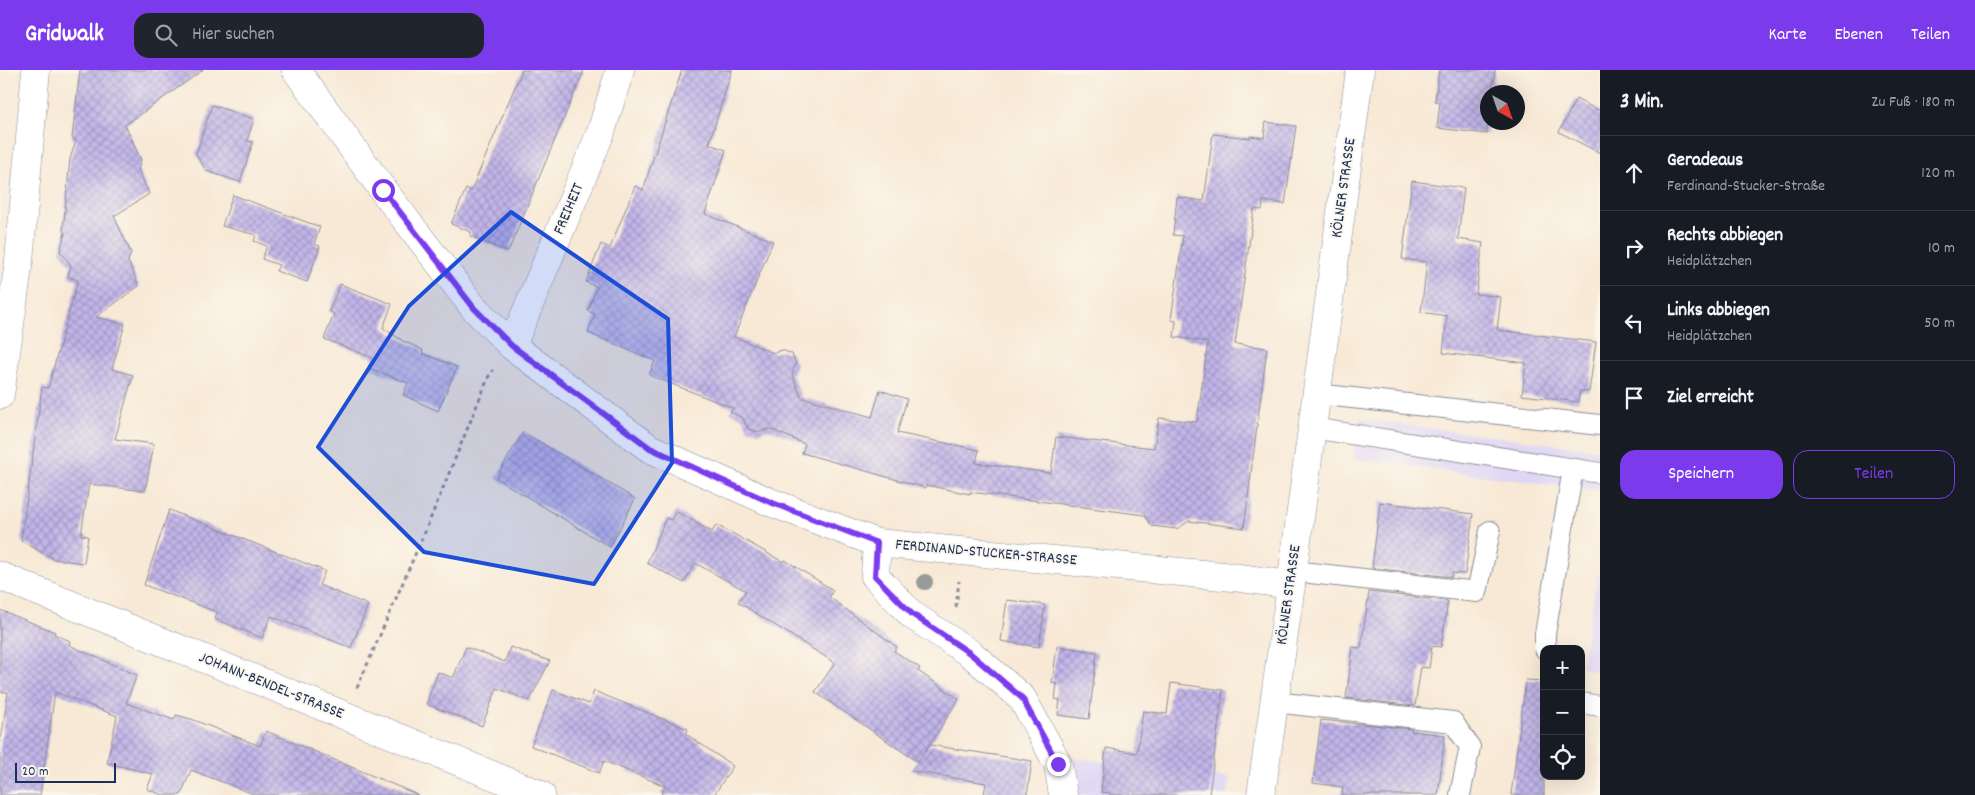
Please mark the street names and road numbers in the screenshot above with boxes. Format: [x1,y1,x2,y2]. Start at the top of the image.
street label: KÖLNER STRASSE [1326,136,1362,239]
street label: FREIHEIT [548,179,590,238]
street label: FERDINAND-STUCKER-STRASSE [894,534,1078,572]
street label: KÖLNER STRASSE [1271,543,1307,646]
street label: JOHANN-BENDEL-STRASSE [195,646,348,726]

